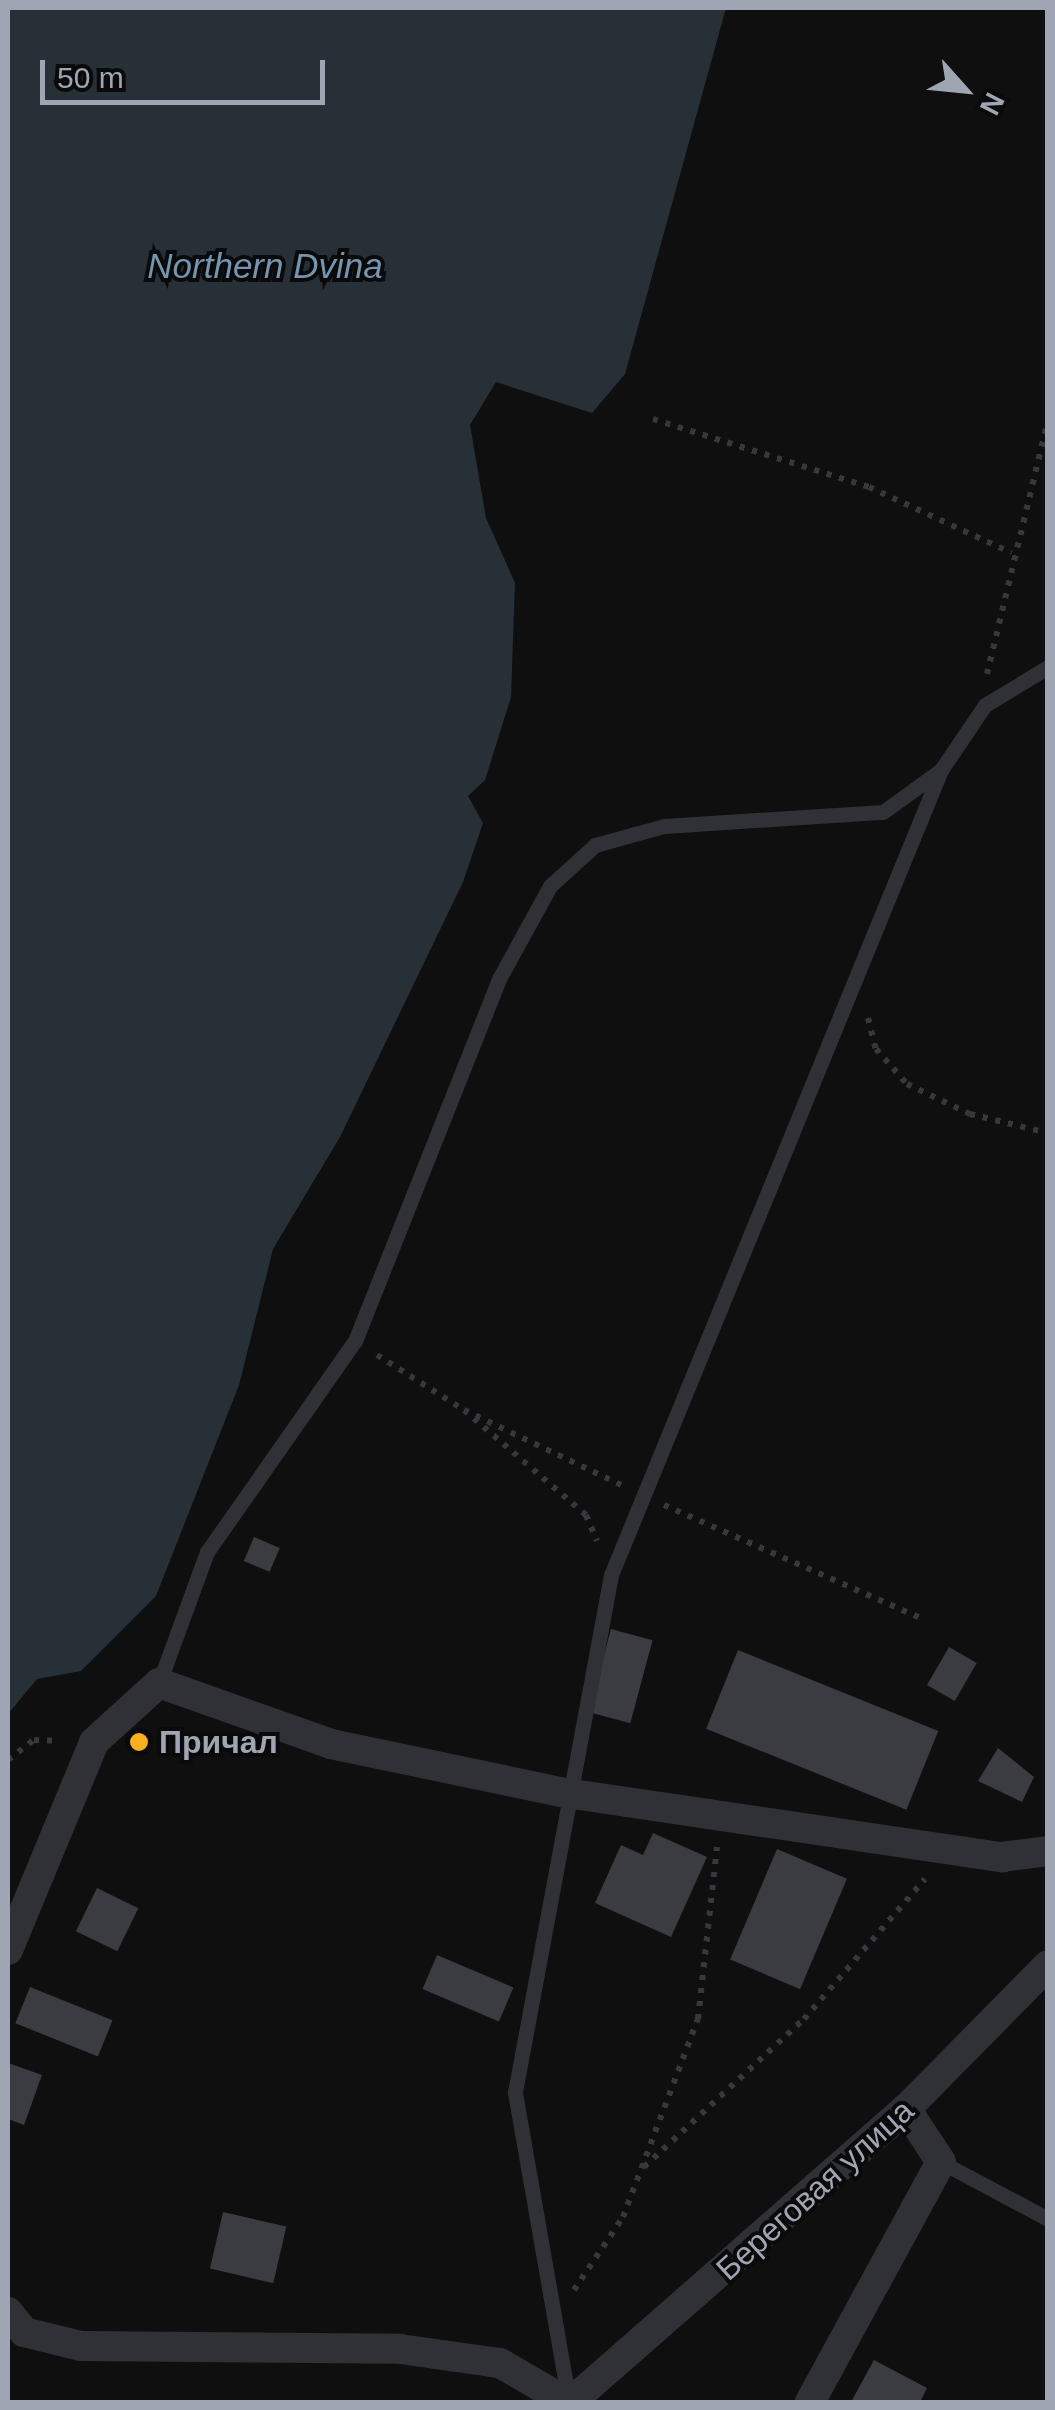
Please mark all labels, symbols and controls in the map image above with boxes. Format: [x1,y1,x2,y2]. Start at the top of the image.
scale bar [45,40,330,102]
north arrow [915,40,1015,140]
text: 50 m [57,61,124,94]
text: N [974,88,1011,120]
water label: Northern Dvina [147,245,383,287]
place label: Причал [159,1723,278,1761]
marker: Причал [128,1731,150,1753]
street label: Береговая улица [709,2091,921,2289]

